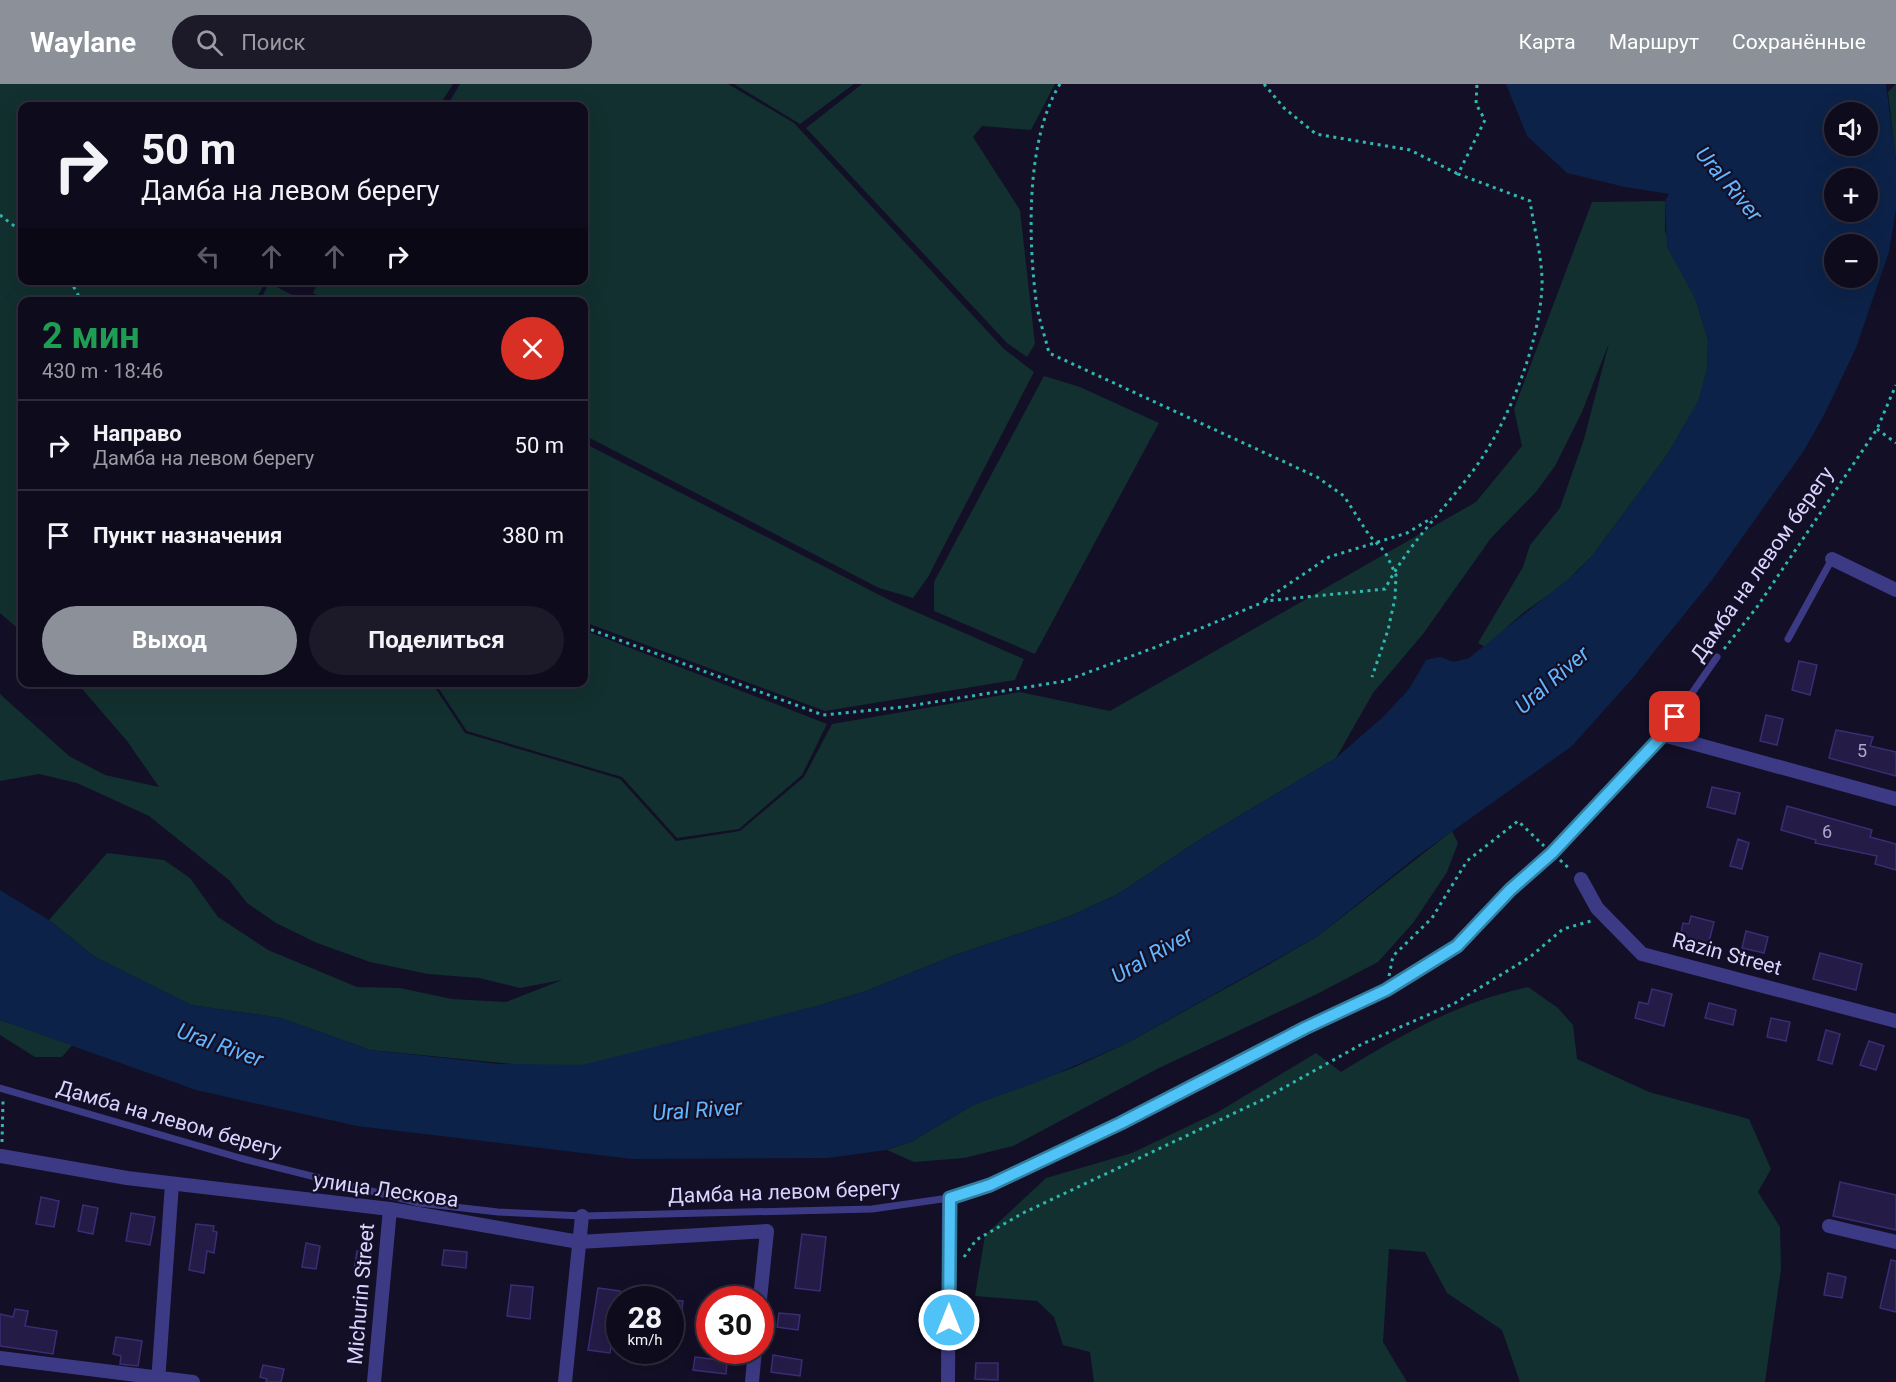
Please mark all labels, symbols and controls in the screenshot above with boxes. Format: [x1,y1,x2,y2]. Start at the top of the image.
search box [172,15,592,69]
text: Waylane [30,26,136,59]
icon: search [193,26,226,59]
text: Поиск [241,30,306,55]
text: Карта [1519,30,1576,54]
text: Маршрут [1609,30,1699,54]
text: Сохранённые [1732,30,1866,54]
map controls [1824,102,1878,288]
button: sound [1824,102,1878,156]
text: 50 m [141,125,236,174]
icon: right [42,126,120,204]
water label: Ural River [1691,142,1768,227]
button: + [1824,168,1878,222]
text: Дамба на левом берегу [141,175,440,207]
button: − [1824,234,1878,288]
icon: left [192,240,225,273]
icon: ahead [255,240,288,273]
icon: ahead [318,240,351,273]
icon: right [381,240,414,273]
text: 2 мин [42,315,140,357]
button: close [501,317,564,380]
text: 430 m · 18:46 [42,359,163,383]
text: Направо [93,421,182,446]
icon: right [42,429,75,462]
text: 50 m [515,433,564,458]
text: Дамба на левом берегу [93,446,314,470]
street label: Дамба на левом берегу [1686,462,1838,666]
icon: arrive [42,519,75,552]
text: Пункт назначения [93,523,282,548]
text: 380 m [502,523,564,548]
button: Выход [42,606,297,675]
button: Поделиться [309,606,564,675]
water label: Ural River [1510,641,1595,719]
pin [1649,691,1700,742]
icon: arrive [1658,700,1691,733]
house number: 5 [1857,740,1867,761]
house number: 6 [1822,821,1832,842]
water label: Ural River [1107,921,1198,988]
street label: Razin Street [1670,928,1784,980]
water label: Ural River [173,1018,267,1072]
street label: Дамба на левом берегу [54,1075,284,1163]
water label: Ural River [651,1094,743,1126]
street label: улица Лескова [312,1168,460,1212]
street label: Дамба на левом берегу [668,1176,901,1208]
street label: Michurin Street [343,1222,379,1366]
speed limit sign: 30 [696,1286,774,1364]
position arrow [917,1288,981,1352]
text: 28 [628,1300,662,1335]
text: km/h [627,1331,663,1349]

